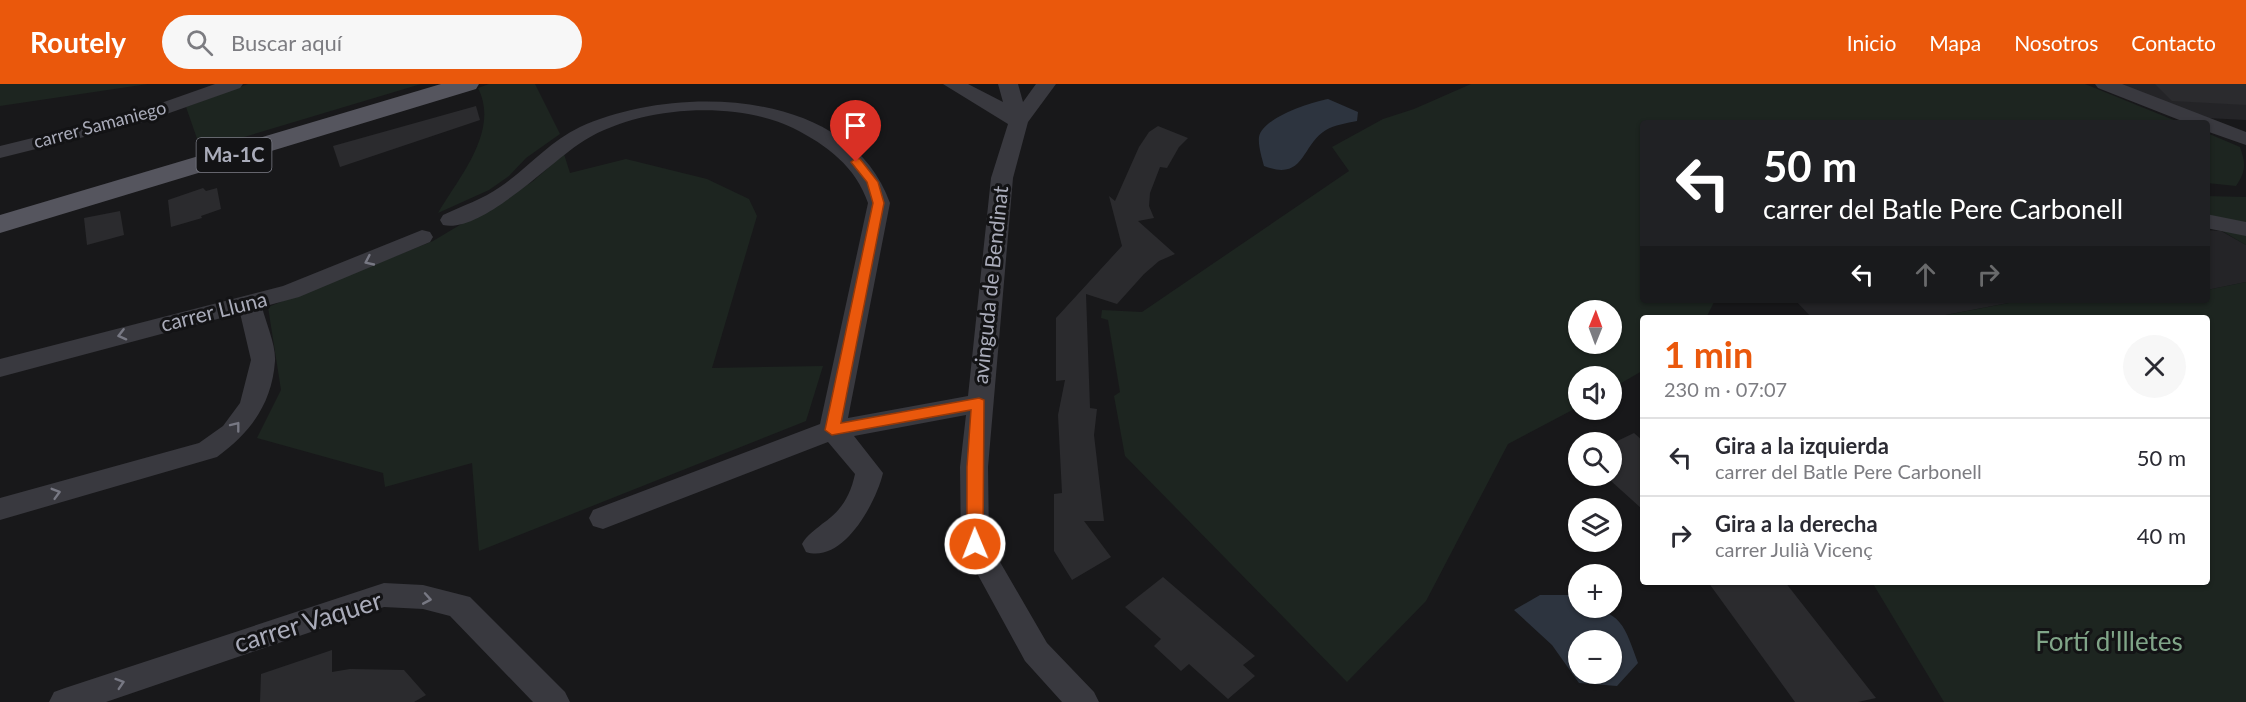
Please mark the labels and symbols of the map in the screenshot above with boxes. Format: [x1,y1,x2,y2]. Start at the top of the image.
street label: carrer Samaniego [31,96,168,152]
pin [830,100,881,162]
road number: Ma-1C [196,138,272,172]
street label: avinguda de Bendinat [967,184,1012,385]
one-way arrow [364,254,375,266]
street label: carrer Lluna [158,285,269,336]
north arrow [1568,300,1622,354]
one-way arrow [117,328,127,341]
one-way arrow [229,422,240,433]
one-way arrow [50,488,61,500]
position arrow [943,512,1007,576]
street label: carrer Vaquer [230,583,386,659]
one-way arrow [422,592,431,604]
park label: Fortí d'Illetes [2035,625,2183,657]
one-way arrow [114,678,125,691]

